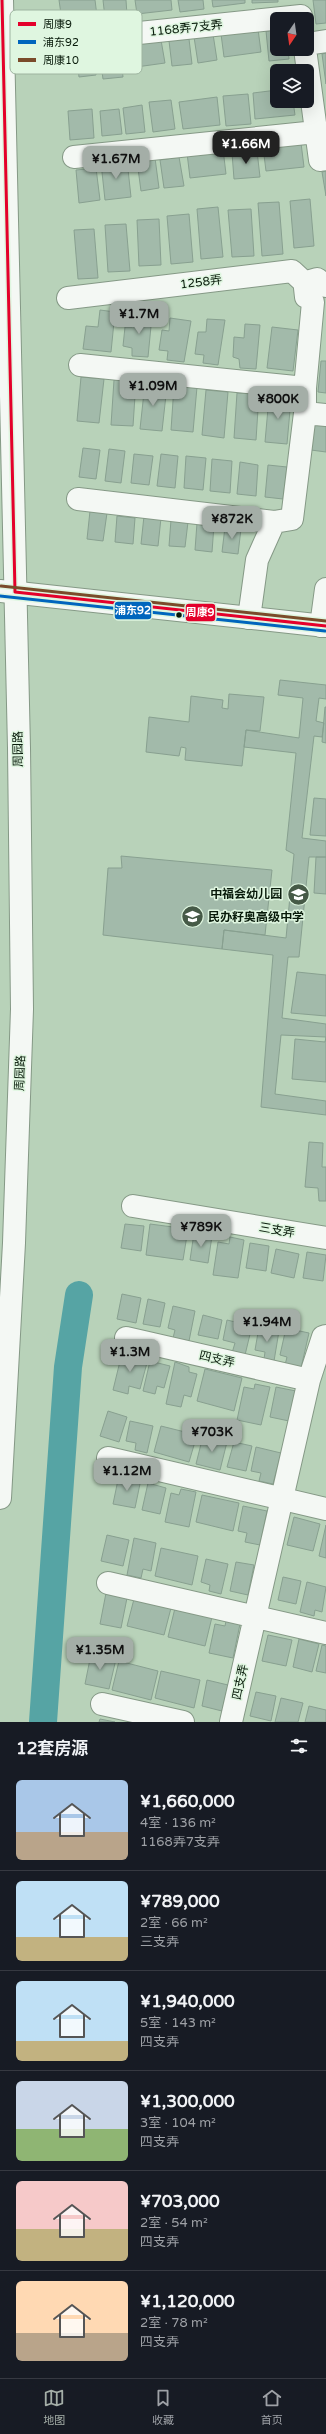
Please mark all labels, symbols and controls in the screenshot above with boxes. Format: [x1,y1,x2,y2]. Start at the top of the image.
legend [10,10,142,74]
north arrow [270,12,314,56]
map controls [270,12,314,108]
street label: 1168弄7支弄 [149,17,223,39]
text: 周康9 [43,18,72,31]
text: 浦东92 [43,36,79,49]
text: 周康10 [43,54,79,67]
button: layers [270,64,314,108]
pin: ¥1.66M [213,131,279,165]
text: ¥1.66M [222,136,270,152]
pin: ¥1.67M [83,146,149,180]
text: ¥1.67M [92,151,140,167]
street label: 1258弄 [179,272,223,292]
pin: ¥1.7M [111,301,167,335]
text: ¥1.7M [119,306,159,322]
pin: ¥1.09M [120,373,186,407]
text: ¥1.09M [129,378,177,394]
pin: ¥800K [250,386,306,420]
text: ¥800K [257,391,299,407]
pin: ¥872K [204,506,260,540]
text: ¥872K [211,511,253,527]
line badge: 浦东92 [114,601,152,620]
line badge: 周康9 [185,603,216,622]
text: 浦东92 [115,604,151,617]
text: 周康9 [186,606,215,619]
unlabelled marker [174,610,184,620]
street label: 周园路 [11,731,25,767]
school or university icon: 中福会幼儿园 [285,881,311,907]
place label: 中福会幼儿园 [210,887,282,901]
school or university icon: 民办籽奥高级中学 [179,904,205,930]
place label: 民办籽奥高级中学 [208,910,304,924]
street label: 周园路 [12,1055,28,1091]
pin: ¥789K [173,1214,229,1248]
text: ¥789K [180,1219,222,1235]
street label: 三支弄 [258,1220,296,1240]
pin: ¥1.94M [234,1309,300,1343]
text: ¥1.94M [243,1314,291,1330]
pin: ¥1.3M [102,1339,158,1373]
text: ¥1.3M [110,1344,150,1360]
street label: 四支弄 [198,1348,236,1370]
pin: ¥703K [184,1419,240,1453]
text: ¥703K [191,1424,233,1440]
pin: ¥1.12M [94,1458,160,1492]
text: ¥1.12M [103,1463,151,1479]
pin: ¥1.35M [67,1637,133,1671]
text: ¥1.35M [76,1642,124,1658]
street label: 四支弄 [229,1663,251,1701]
icon: filters [288,1735,310,1757]
text: 12套房源 [16,1738,88,1759]
text: ¥1,660,000 [140,1791,235,1812]
icon: home [48,1796,96,1844]
text: 4室 · 136 m² [140,1815,216,1831]
text: 1168弄7支弄 [140,1834,220,1850]
text: ¥789,000 [140,1891,220,1912]
icon: home [48,1897,96,1945]
text: 2室 · 66 m² [140,1915,208,1931]
text: 三支弄 [140,1934,179,1950]
text: ¥1,940,000 [140,1991,235,2012]
icon: home [48,1997,96,2045]
text: 5室 · 143 m² [140,2015,216,2031]
text: 四支弄 [140,2034,179,2050]
text: ¥1,300,000 [140,2091,235,2112]
icon: home [48,2097,96,2145]
text: 3室 · 104 m² [140,2115,216,2131]
text: 四支弄 [140,2134,179,2150]
text: ¥703,000 [140,2191,220,2212]
icon: home [48,2197,96,2245]
text: 2室 · 54 m² [140,2215,208,2231]
text: 四支弄 [140,2234,179,2250]
text: ¥1,120,000 [140,2291,235,2312]
icon: home [48,2297,96,2345]
text: 2室 · 78 m² [140,2315,208,2331]
text: 四支弄 [140,2334,179,2350]
tab: 地图 [43,2387,65,2427]
tab: 收藏 [152,2387,174,2427]
tab: 首页 [261,2387,283,2427]

